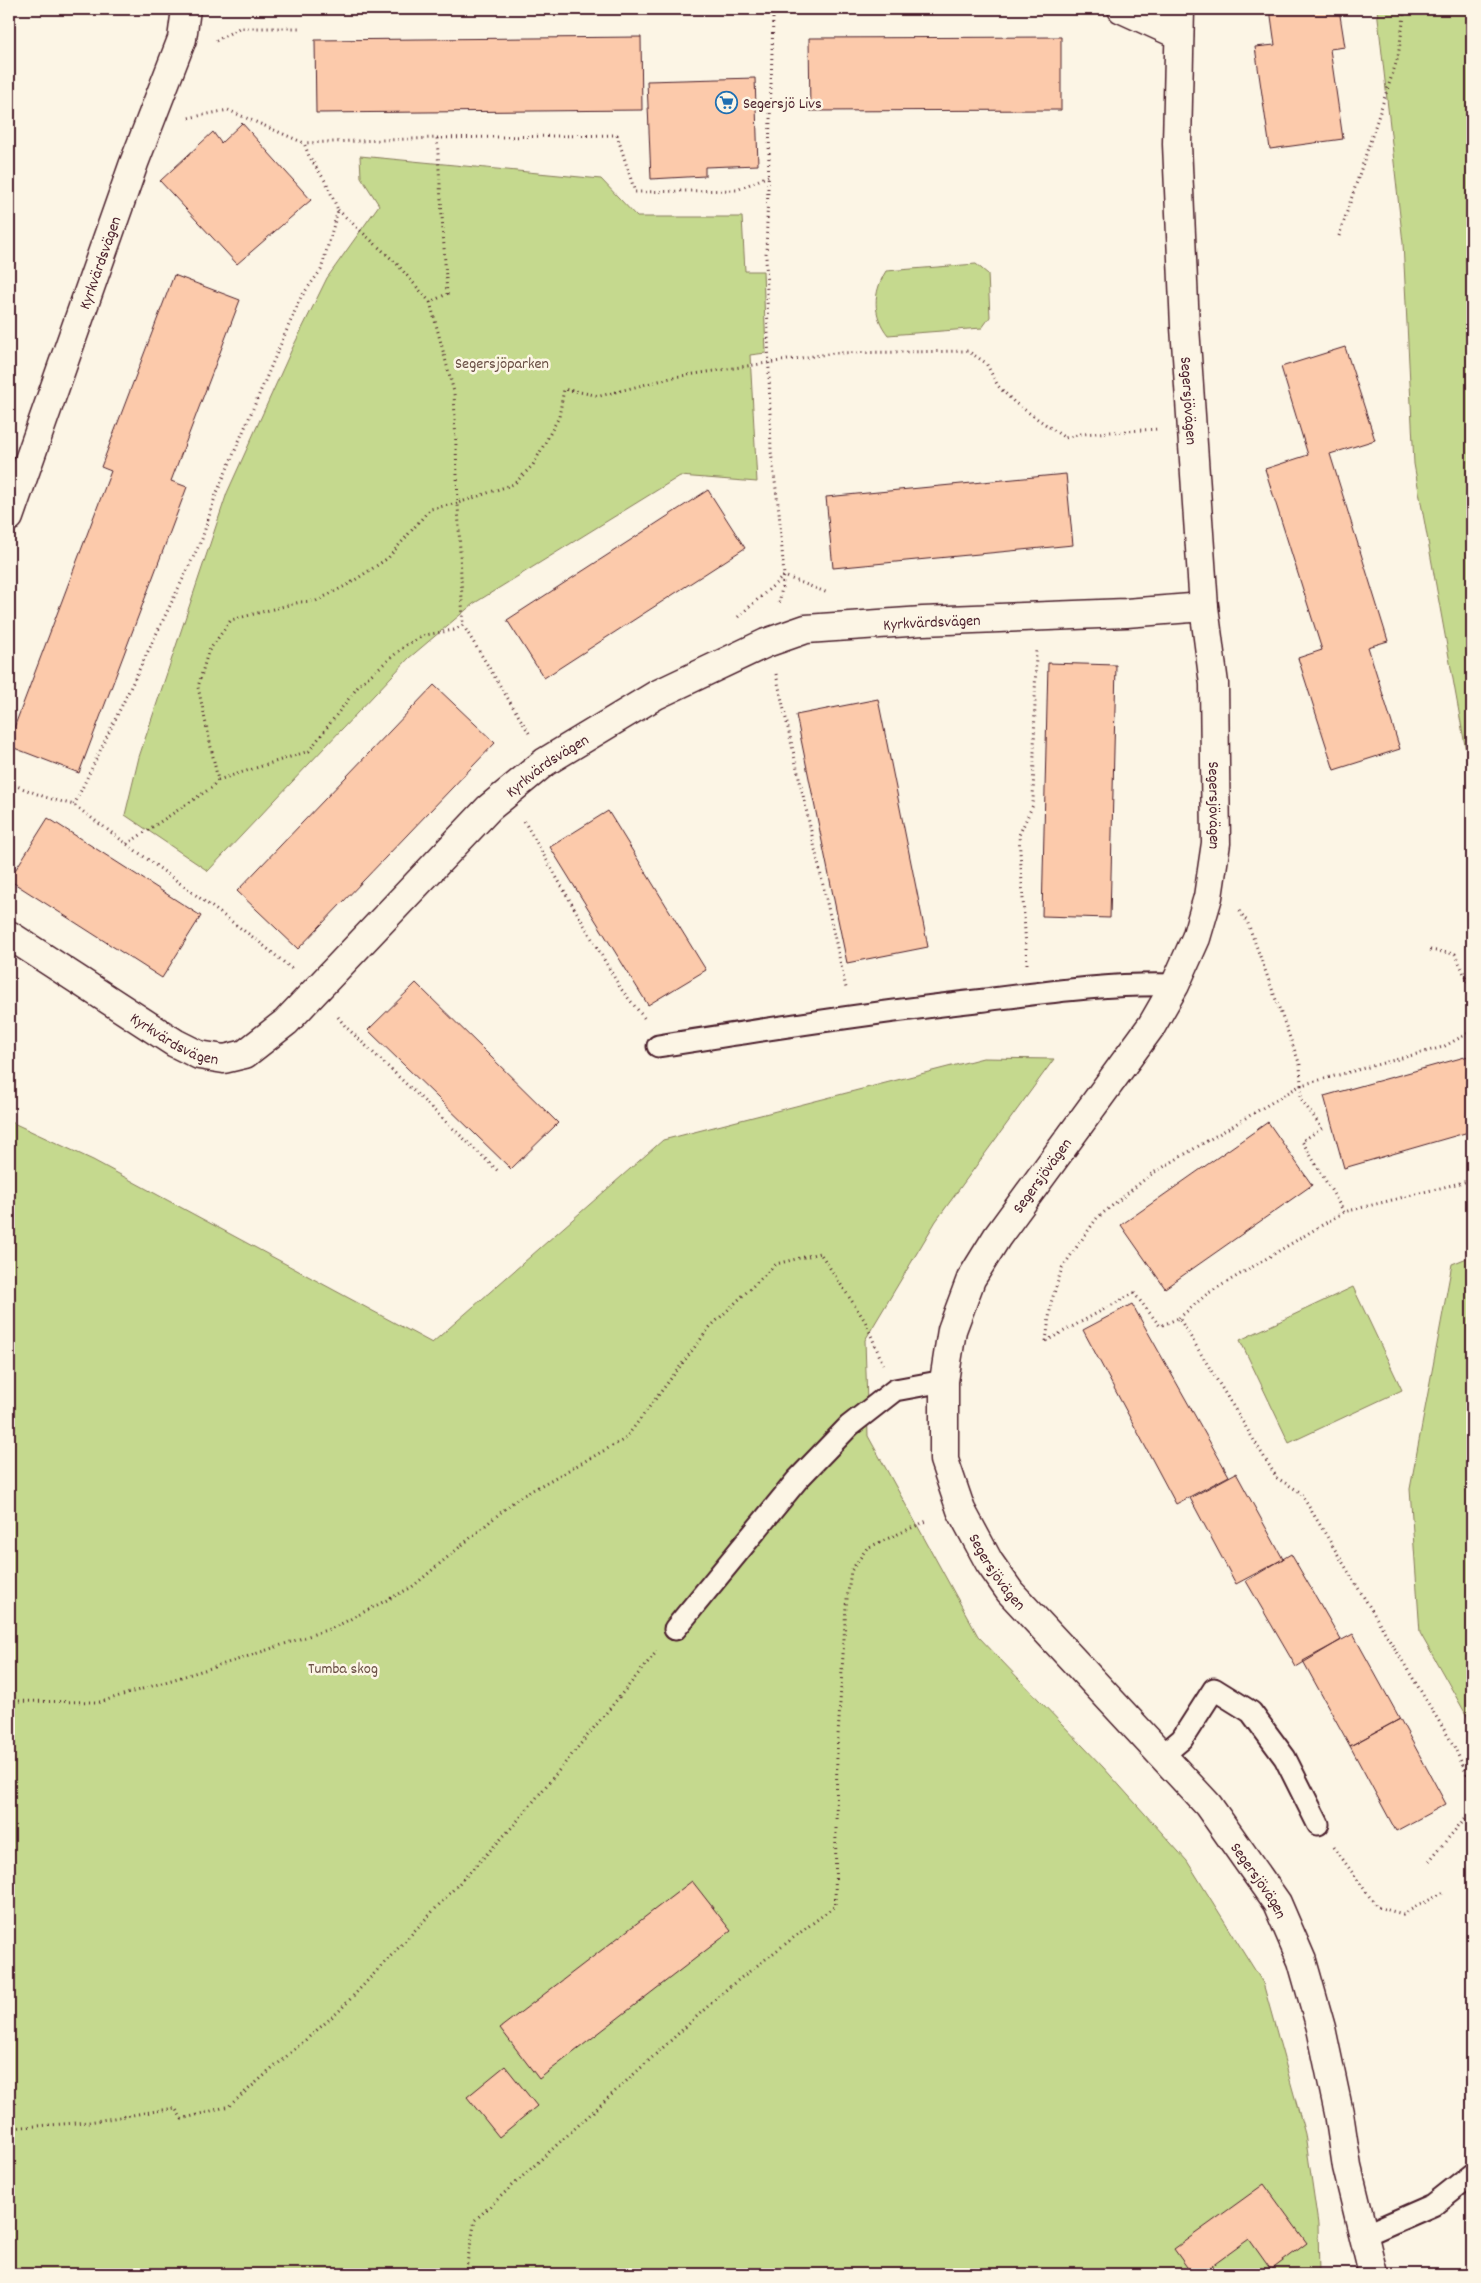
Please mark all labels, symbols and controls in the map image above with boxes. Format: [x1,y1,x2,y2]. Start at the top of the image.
supermarket icon: Segersjö Livs [715,90,739,114]
place label: Segersjö Livs [743,93,822,116]
street label: Kyrkvärdsvägen [74,213,128,313]
park label: Segersjöparken [455,353,549,376]
street label: Segersjövägen [1173,356,1202,446]
street label: Kyrkvärdsvägen [883,610,981,638]
street label: Kyrkvärdsvägen [501,729,594,804]
street label: Segersjövägen [1201,761,1225,851]
street label: Kyrkvärdsvägen [125,1008,220,1072]
street label: Segersjövägen [1008,1134,1078,1219]
street label: Segersjövägen [962,1530,1030,1616]
park label: Tumba skog [308,1658,378,1681]
street label: Segersjövägen [1224,1838,1291,1923]

